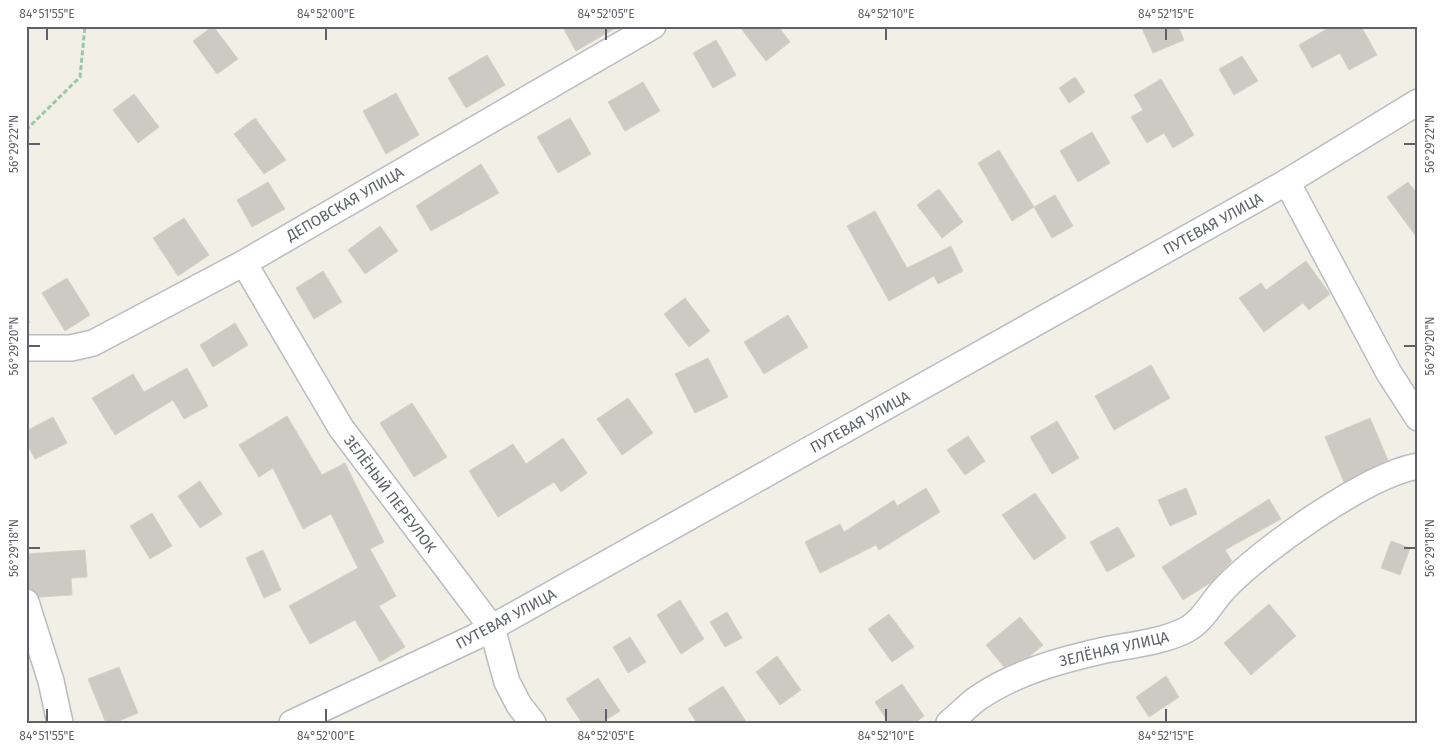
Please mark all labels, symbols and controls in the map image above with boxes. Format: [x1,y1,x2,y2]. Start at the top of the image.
text: 84°51'55"E [19,7,75,21]
text: 84°52'00"E [297,7,355,21]
text: 84°52'05"E [577,7,635,21]
text: 84°52'10"E [858,7,914,21]
text: 84°52'15"E [1138,7,1194,21]
text: 56°29'22"N [7,115,21,173]
text: 56°29'22"N [1423,115,1437,173]
street label: ДЕПОВСКАЯ УЛИЦА [282,163,407,245]
street label: ПУТЕВАЯ УЛИЦА [1160,189,1266,259]
text: 56°29'20"N [7,317,21,375]
text: 56°29'20"N [1423,317,1437,375]
street label: ПУТЕВАЯ УЛИЦА [807,387,913,457]
street label: ЗЕЛЁНЫЙ ПЕРЕУЛОК [340,432,440,556]
text: 56°29'18"N [7,519,21,577]
text: 56°29'18"N [1423,519,1437,577]
street label: ПУТЕВАЯ УЛИЦА [453,585,560,653]
street label: ЗЕЛЁНАЯ УЛИЦА [1057,628,1171,670]
text: 84°51'55"E [19,729,75,743]
text: 84°52'00"E [297,729,355,743]
text: 84°52'05"E [577,729,635,743]
text: 84°52'10"E [858,729,914,743]
text: 84°52'15"E [1138,729,1194,743]

